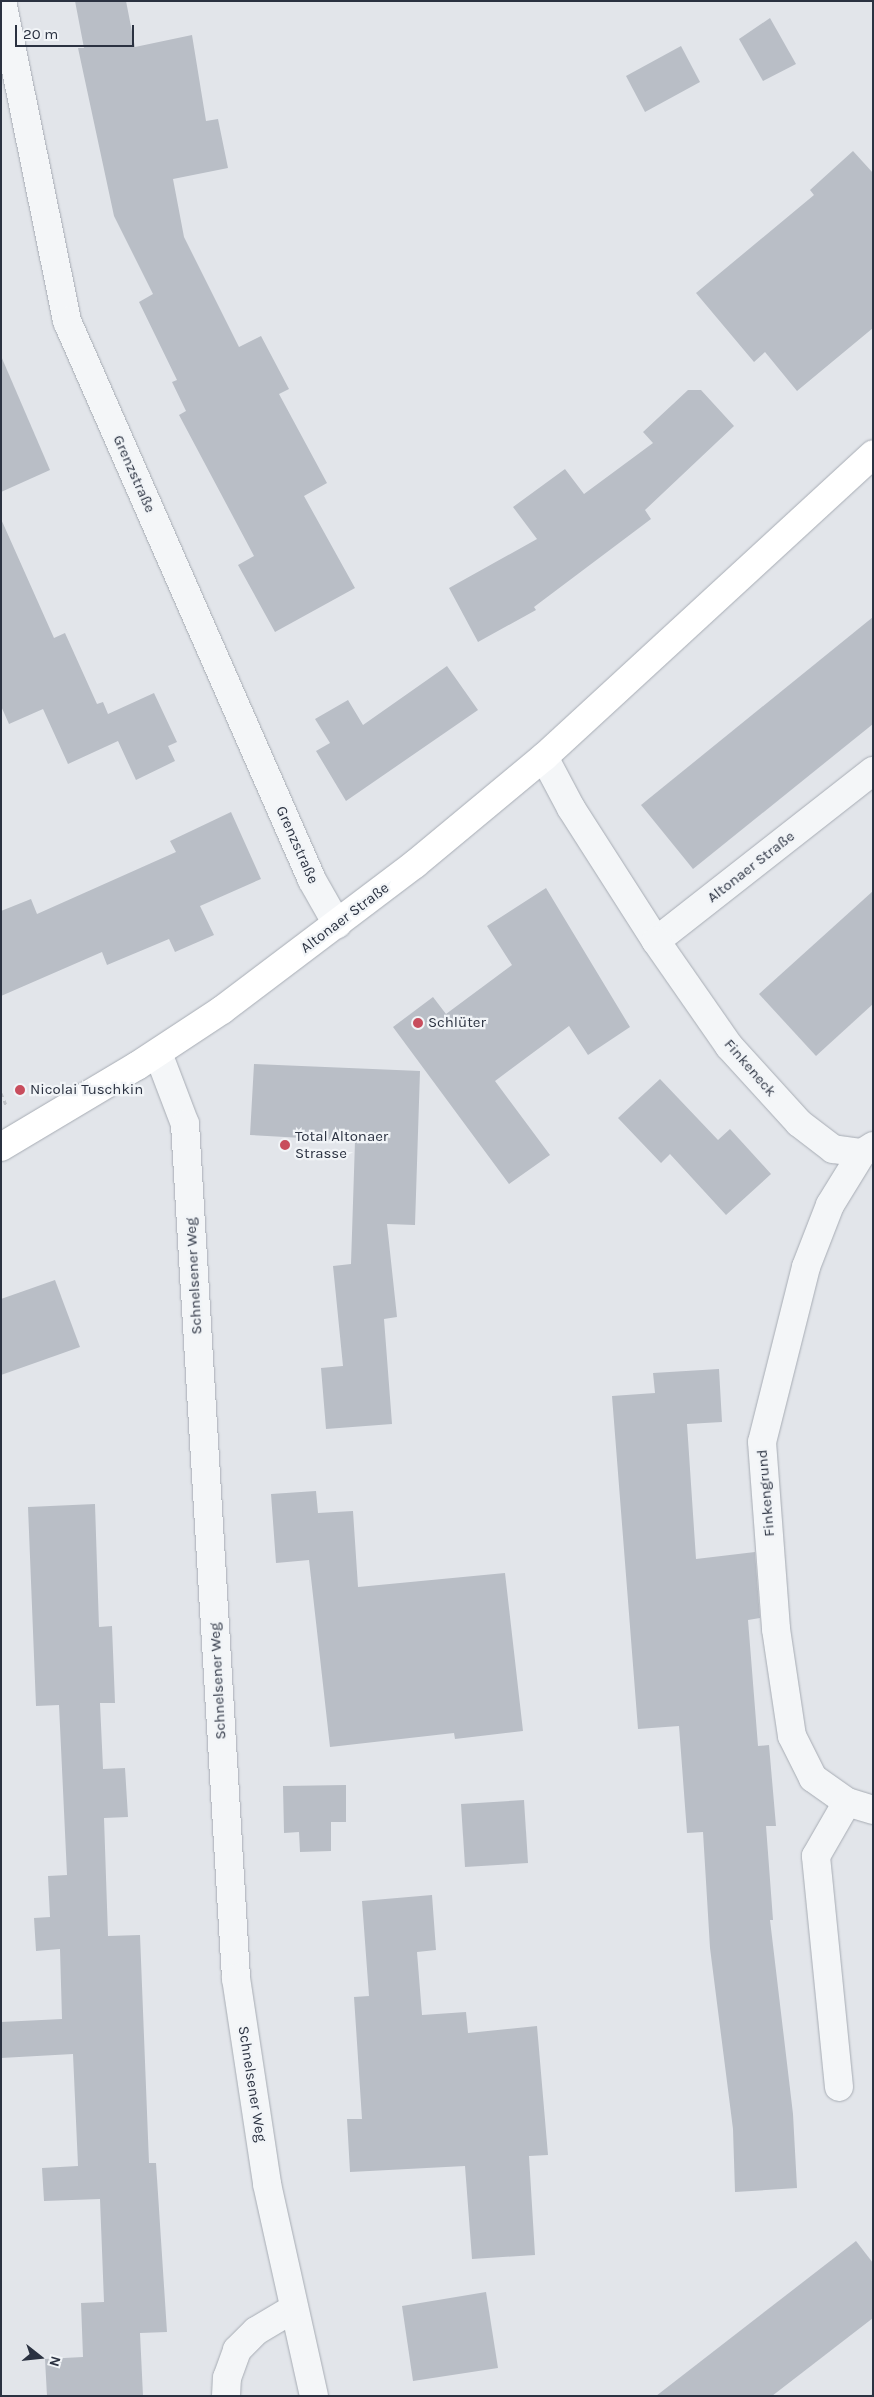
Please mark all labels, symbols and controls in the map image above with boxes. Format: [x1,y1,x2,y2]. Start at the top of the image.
scale bar [18,15,136,47]
text: 20 m [23,25,58,43]
street label: Grenzstraße [109,432,159,516]
street label: Grenzstraße [272,803,322,887]
street label: Altonaer Straße [704,827,798,907]
street label: Altonaer Straße [297,879,393,957]
place label: Schlüter [428,1014,486,1032]
marker: Schlüter [412,1017,424,1029]
street label: Finkeneck [720,1035,780,1101]
place label: Nicolai Tuschkin [30,1081,143,1099]
marker: Nicolai Tuschkin [14,1084,26,1096]
place label: Total Altonaer Strasse [295,1127,388,1162]
marker: Total Altonaer Strasse [279,1139,291,1151]
street label: Schnelsener Weg [182,1217,206,1335]
street label: Finkengrund [753,1449,779,1537]
street label: Schnelsener Weg [206,1622,230,1740]
street label: Schnelsener Weg [234,2025,270,2143]
north arrow [15,2332,65,2382]
text: N [45,2354,64,2368]

